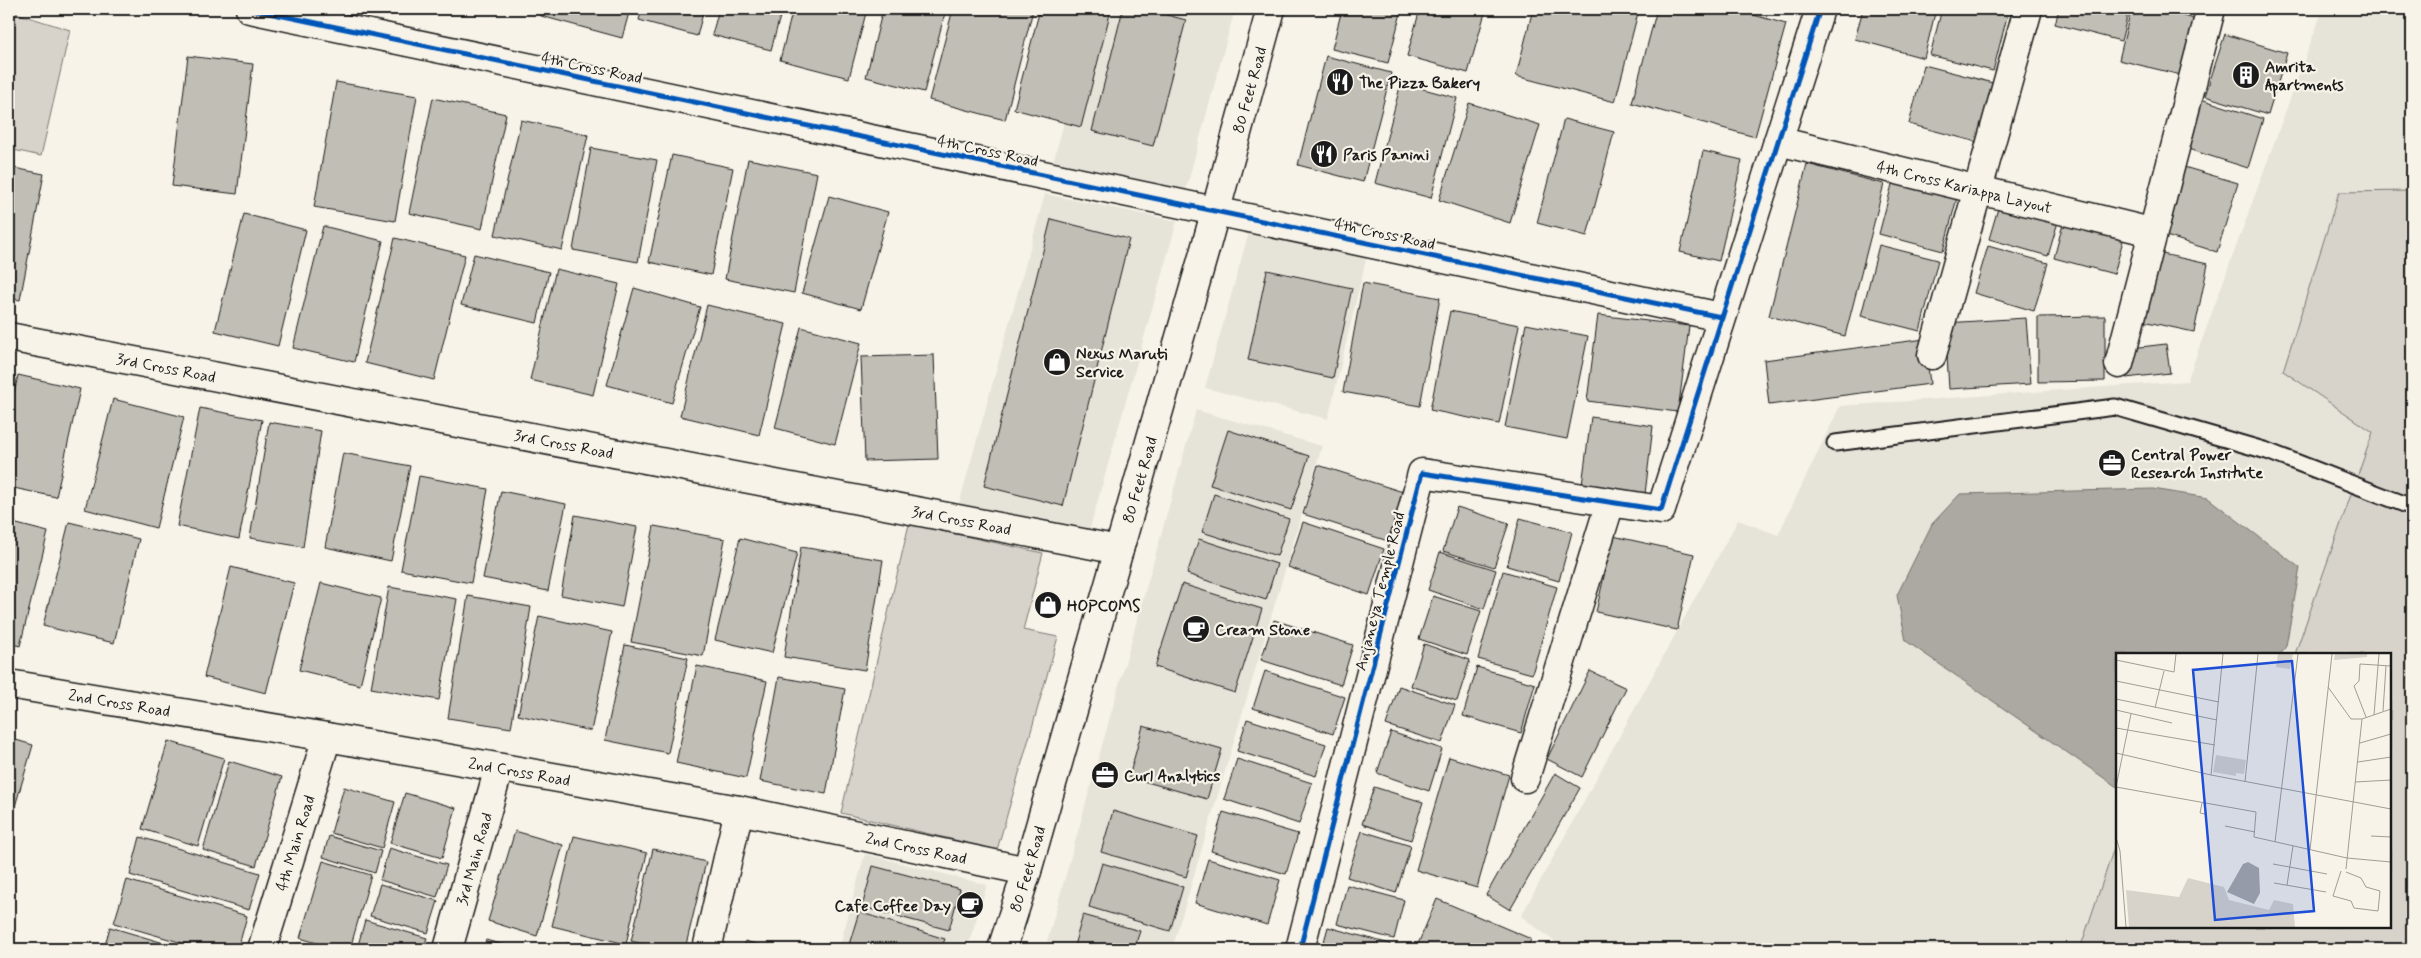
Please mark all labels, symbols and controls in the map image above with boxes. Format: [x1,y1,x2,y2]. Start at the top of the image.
street label: 80 Feet Road [1228,44,1272,136]
street label: 4th Cross Road [539,48,644,89]
place label: Amrita Apartments [2265,57,2344,97]
building icon: Amrita Apartments [2231,60,2261,90]
restaurant icon: The Pizza Bakery [1325,67,1355,97]
place label: The Pizza Bakery [1359,73,1480,94]
street label: 4th Cross Road [935,131,1040,172]
restaurant icon: Paris Panini [1309,139,1339,169]
place label: Paris Panini [1343,145,1429,166]
street label: 4th Cross Kariappa Layout [1874,156,2054,220]
street label: 4th Cross Road [1332,214,1437,255]
place label: Nexus Maruti Service [1076,344,1168,383]
shop icon: Nexus Maruti Service [1042,347,1072,377]
street label: 3rd Cross Road [114,349,217,388]
street label: 3rd Cross Road [512,425,615,465]
street label: 80 Feet Road [1118,434,1163,526]
place label: Central Power Research Institute [2131,445,2263,484]
office icon: Central Power Research Institute [2097,448,2127,478]
street label: 3rd Cross Road [910,501,1013,541]
street label: Anjaneya Temple Road [1351,510,1410,673]
shop icon: HOPCOMS [1033,590,1063,620]
place label: HOPCOMS [1067,596,1141,617]
cafe icon: Cream Stone [1181,614,1211,644]
place label: Cream Stone [1215,620,1310,641]
inset map [2116,653,2391,928]
street label: 2nd Cross Road [67,685,172,723]
street label: 2nd Cross Road [467,753,572,792]
office icon: Curl Analytics [1090,760,1120,790]
place label: Curl Analytics [1124,766,1220,787]
street label: 4th Main Road [271,793,321,894]
street label: 3rd Main Road [452,810,498,908]
street label: 80 Feet Road [1005,824,1051,915]
street label: 2nd Cross Road [863,828,968,870]
cafe icon: Cafe Coffee Day [955,890,985,920]
place label: Cafe Coffee Day [835,896,951,917]

